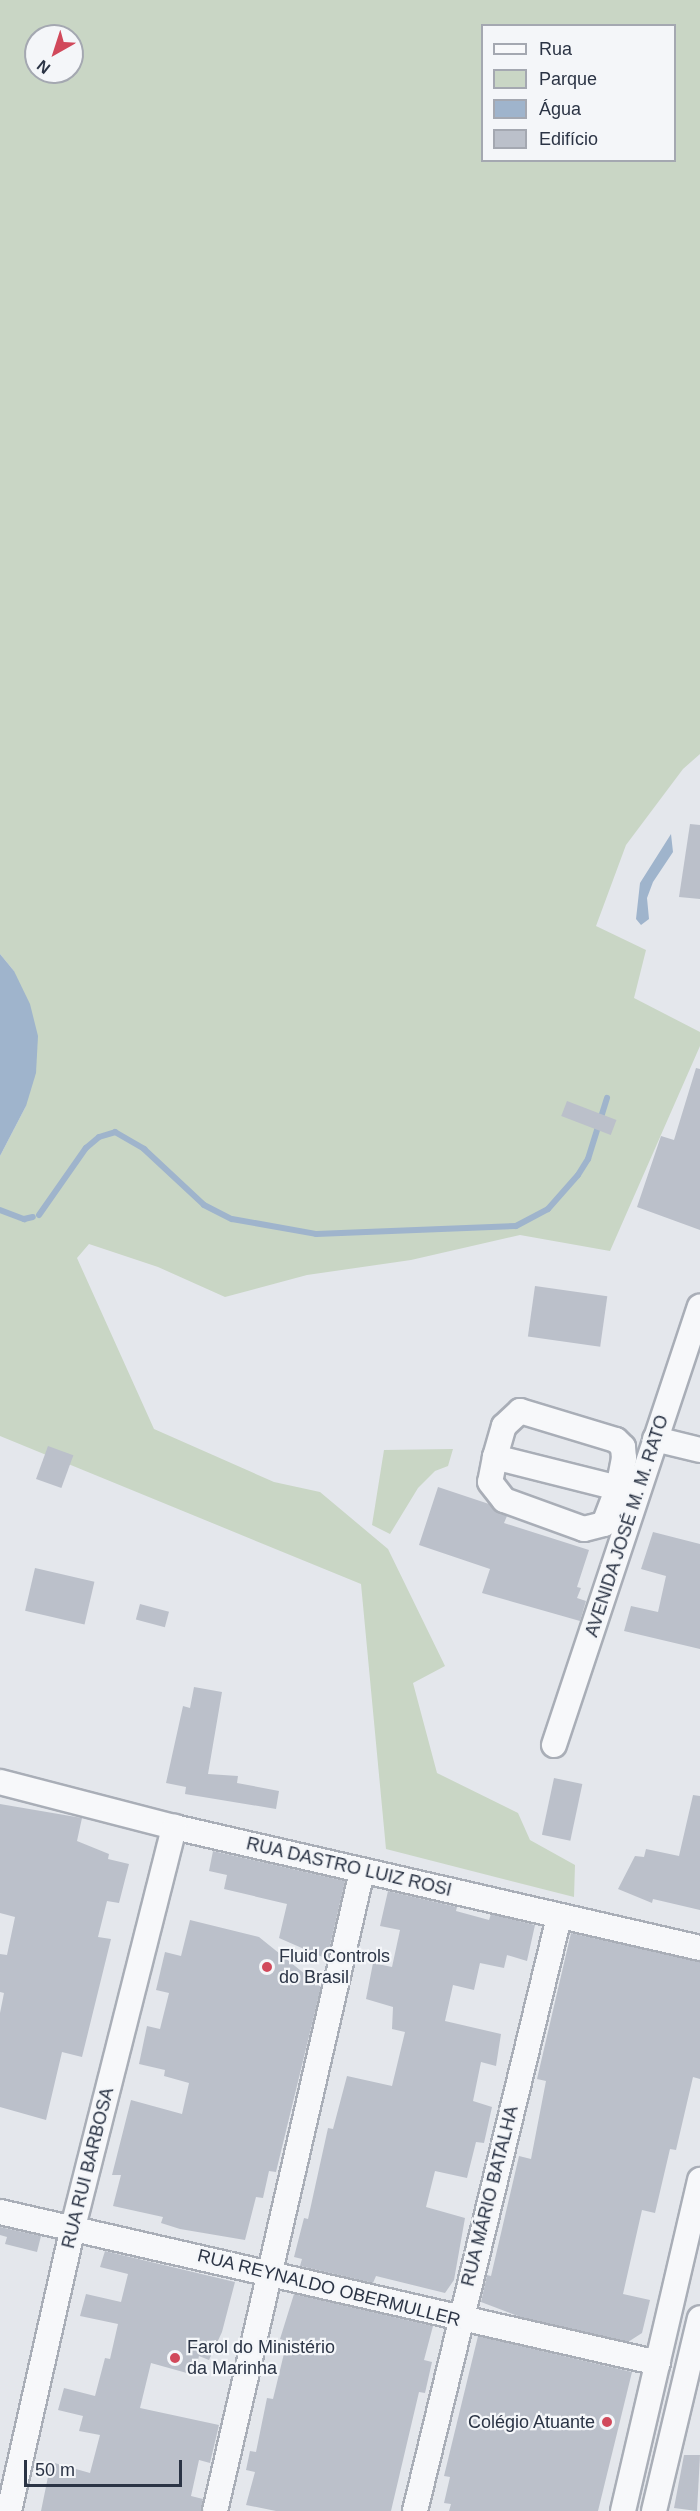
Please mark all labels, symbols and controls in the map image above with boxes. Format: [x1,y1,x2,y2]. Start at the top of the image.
north arrow [24,24,84,84]
legend [481,24,676,162]
text: Rua [539,39,572,59]
text: N [34,57,53,77]
text: Parque [539,69,597,89]
text: Água [539,99,581,119]
text: Edifício [539,129,598,149]
street label: AVENIDA JOSÉ M. M. RATO [581,1412,673,1640]
street label: RUA DASTRO LUIZ ROSI [244,1833,454,1901]
place label: Fluid Controls do Brasil [279,1946,390,1988]
marker: Fluid Controls do Brasil [260,1960,274,1974]
street label: RUA RUI BARBOSA [57,2085,119,2251]
street label: RUA MÁRIO BATALHA [457,2103,523,2289]
street label: RUA REYNALDO OBERMULLER [195,2245,463,2331]
place label: Farol do Ministério da Marinha [187,2337,335,2380]
marker: Farol do Ministério da Marinha [168,2351,182,2365]
place label: Colégio Atuante [467,2411,595,2433]
marker: Colégio Atuante [600,2415,614,2429]
scale bar [27,2448,184,2486]
text: 50 m [35,2460,75,2480]

